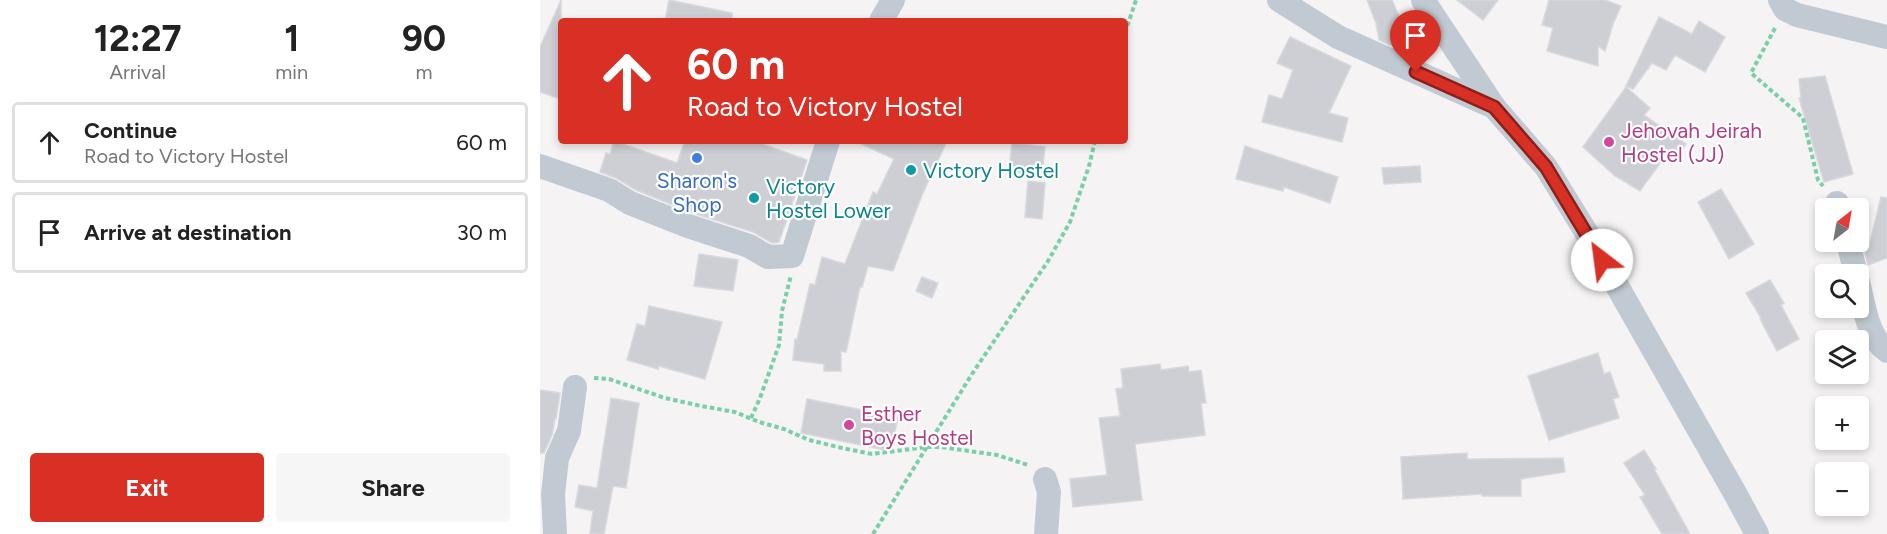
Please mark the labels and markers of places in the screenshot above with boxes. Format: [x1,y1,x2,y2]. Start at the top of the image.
pin [1390,10,1441,72]
place label: Jehovah Jeirah Hostel (JJ) [1621,118,1762,167]
marker: Jehovah Jeirah Hostel (JJ) [1602,135,1616,149]
marker: Sharon's Shop [690,151,704,165]
place label: Victory Hostel [923,158,1059,183]
marker: Victory Hostel [904,163,918,177]
place label: Sharon's Shop [657,168,737,217]
place label: Victory Hostel Lower [766,174,891,223]
marker: Victory Hostel Lower [747,191,761,205]
place label: Esther Boys Hostel [861,401,973,450]
marker: Esther Boys Hostel [842,418,856,432]

